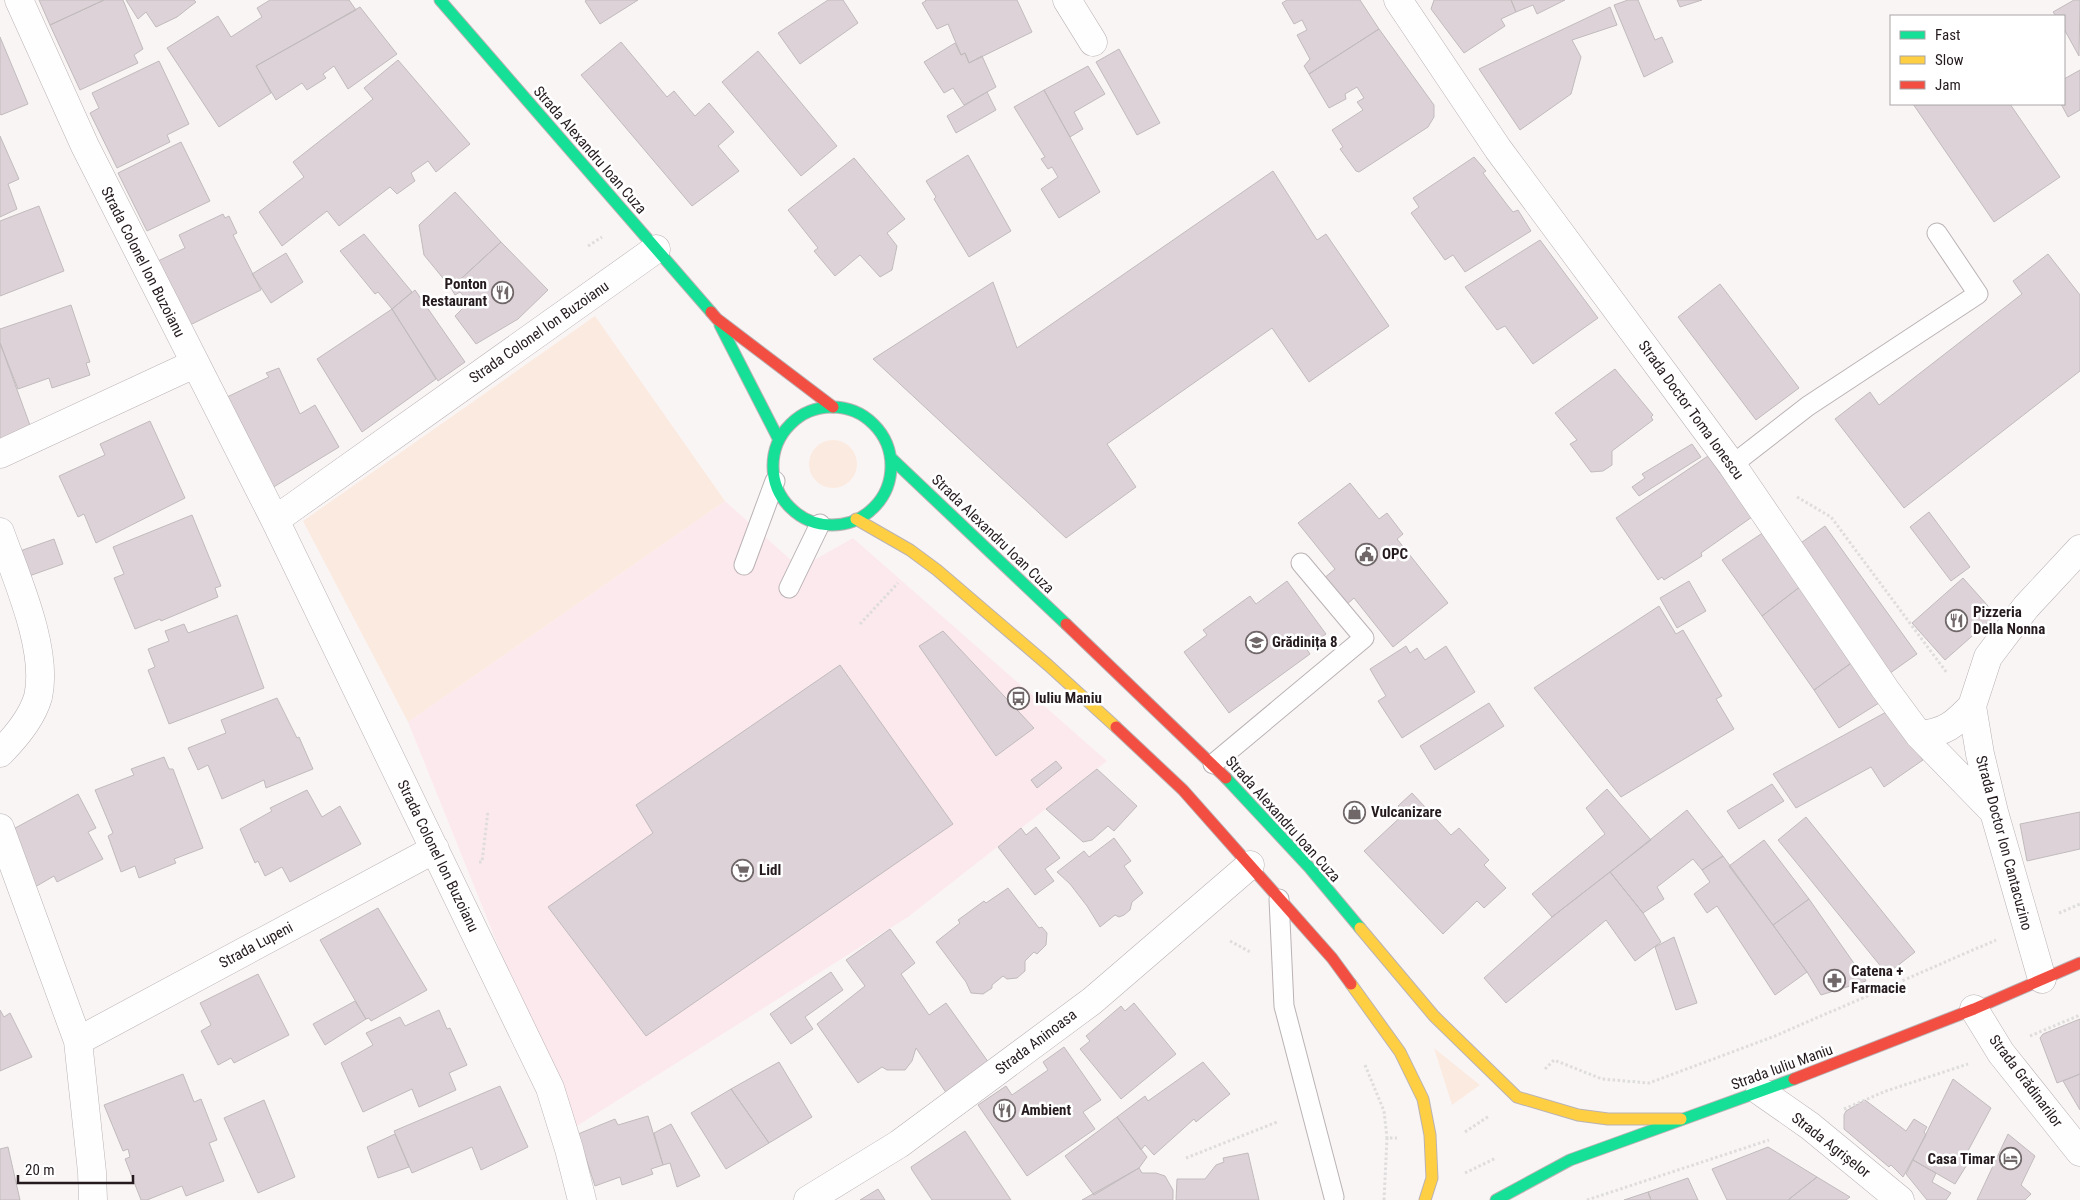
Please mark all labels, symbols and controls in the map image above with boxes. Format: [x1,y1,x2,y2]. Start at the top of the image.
legend [1890,15,2065,105]
text: Fast [1935,26,1960,44]
text: Slow [1935,51,1964,69]
text: Jam [1935,76,1961,94]
street label: Strada Alexandru Ioan Cuza [530,82,650,218]
street label: Strada Colonel Ion Buzoianu [97,184,189,340]
place label: Ponton Restaurant [422,275,487,310]
street label: Strada Colonel Ion Buzoianu [466,277,612,387]
restaurant icon: Ponton Restaurant [491,281,515,305]
street label: Strada Doctor Toma Ionescu [1635,337,1747,483]
street label: Strada Alexandru Ioan Cuza [928,471,1058,597]
public building icon: OPC [1354,542,1378,566]
place label: OPC [1382,545,1409,563]
place label: Pizzeria Della Nonna [1973,603,2045,638]
restaurant icon: Pizzeria Della Nonna [1945,609,1969,633]
school or university icon: Grădinița 8 [1244,630,1268,654]
place label: Grădinița 8 [1272,633,1338,651]
bus stop icon: Iuliu Maniu [1007,686,1031,710]
place label: Iuliu Maniu [1035,689,1102,707]
street label: Strada Alexandru Ioan Cuza [1222,752,1344,886]
street label: Strada Doctor Ion Cantacuzino [1972,754,2036,932]
street label: Strada Colonel Ion Buzoianu [393,777,483,935]
shop icon: Vulcanizare [1343,800,1367,824]
place label: Vulcanizare [1371,803,1442,821]
supermarket icon: Lidl [731,858,755,882]
place label: Lidl [759,861,781,879]
street label: Strada Lupeni [216,918,296,972]
place label: Catena + Farmacie [1851,962,1906,997]
pharmacy icon: Catena + Farmacie [1823,968,1847,992]
street label: Strada Aninoasa [992,1006,1080,1078]
street label: Strada Grădinarilor [1985,1031,2067,1131]
street label: Strada Iuliu Maniu [1729,1040,1835,1094]
restaurant icon: Ambient [993,1098,1017,1122]
place label: Ambient [1021,1101,1072,1119]
street label: Strada Agrișelor [1788,1109,1874,1182]
hotel icon: Casa Timar [1999,1147,2023,1171]
place label: Casa Timar [1927,1150,1995,1168]
scale bar [18,1152,132,1184]
text: 20 m [25,1161,55,1179]

